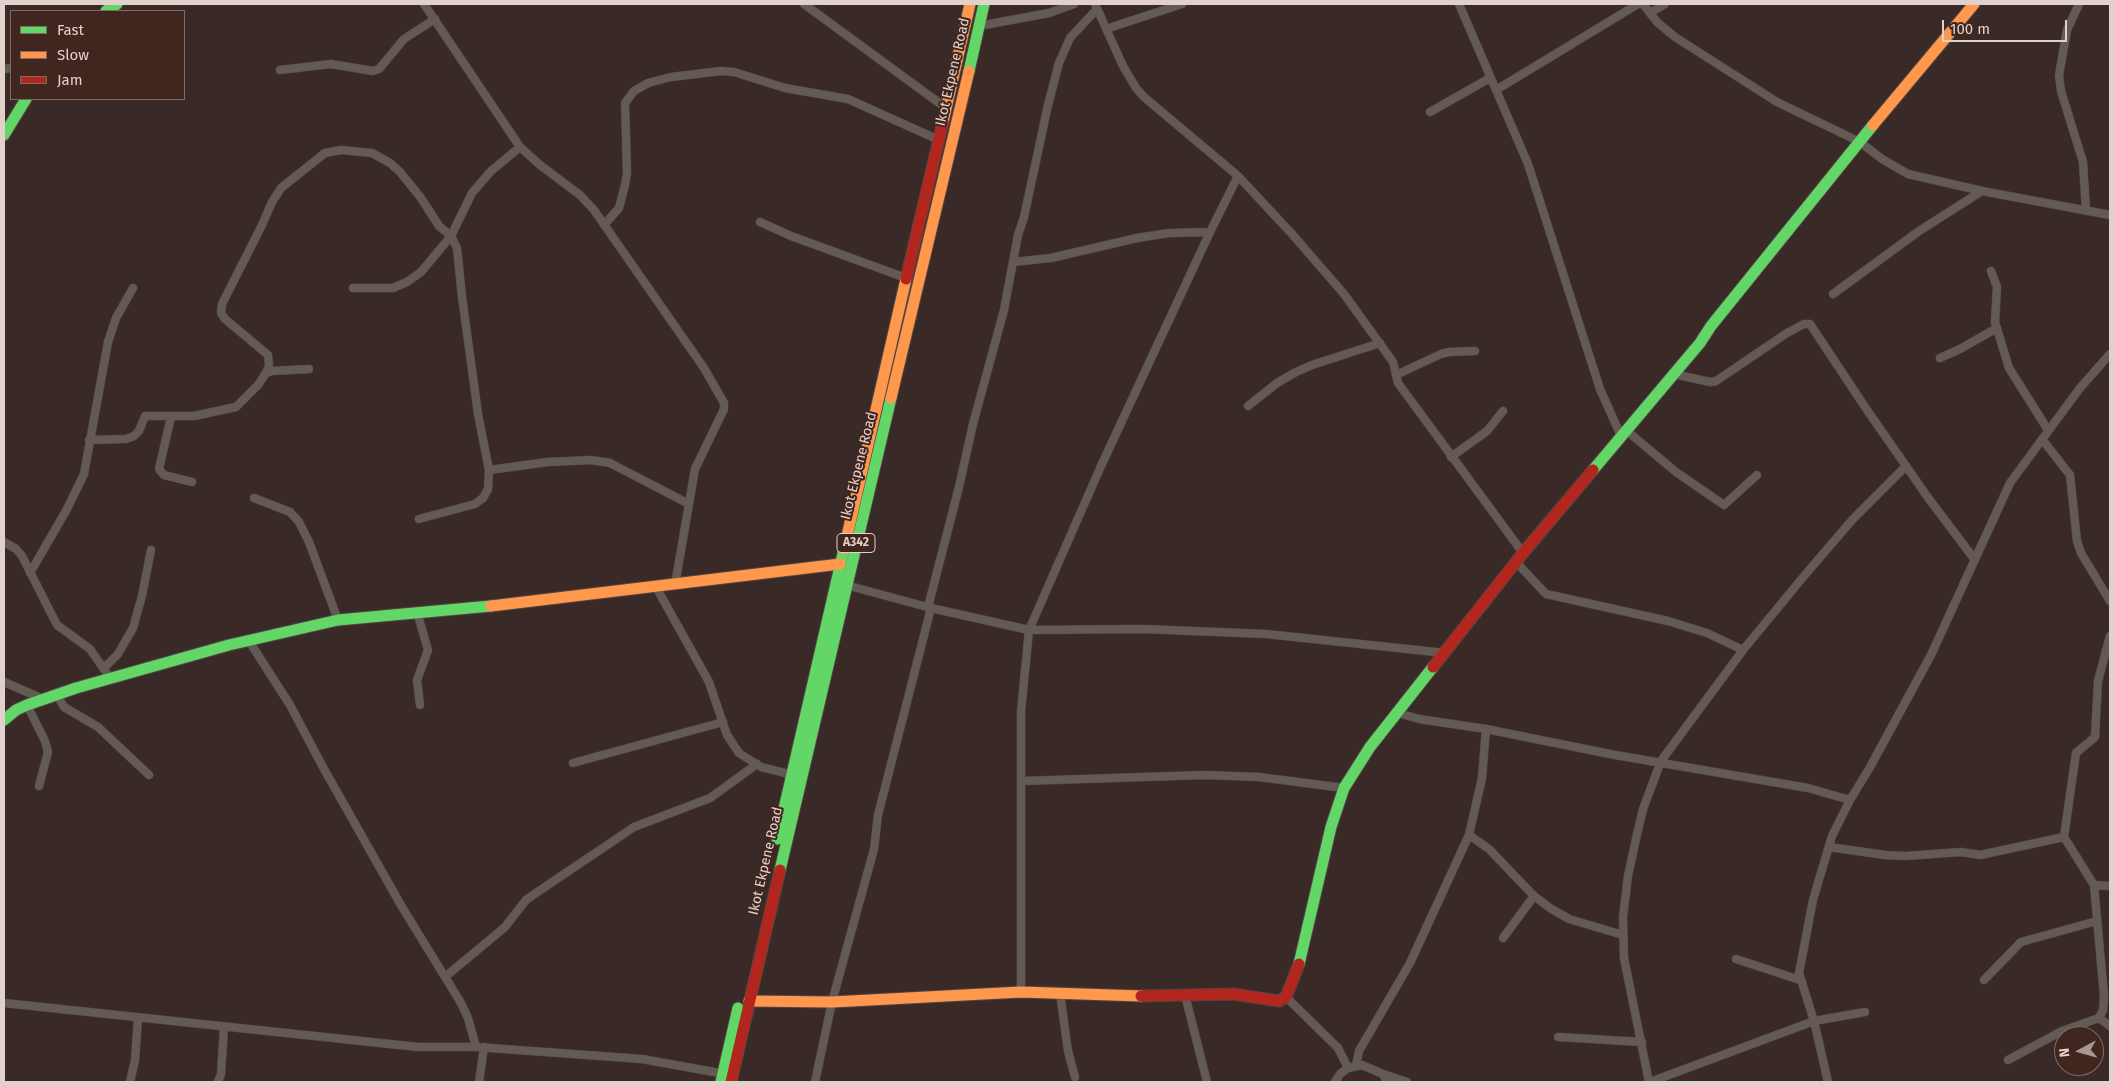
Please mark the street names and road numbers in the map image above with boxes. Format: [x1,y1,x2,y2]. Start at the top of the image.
street label: Ikot Ekpene Road [932,16,974,128]
street label: Ikot Ekpene Road [837,410,881,522]
road number: A342 [837,534,875,552]
street label: Ikot Ekpene Road [745,805,787,917]

